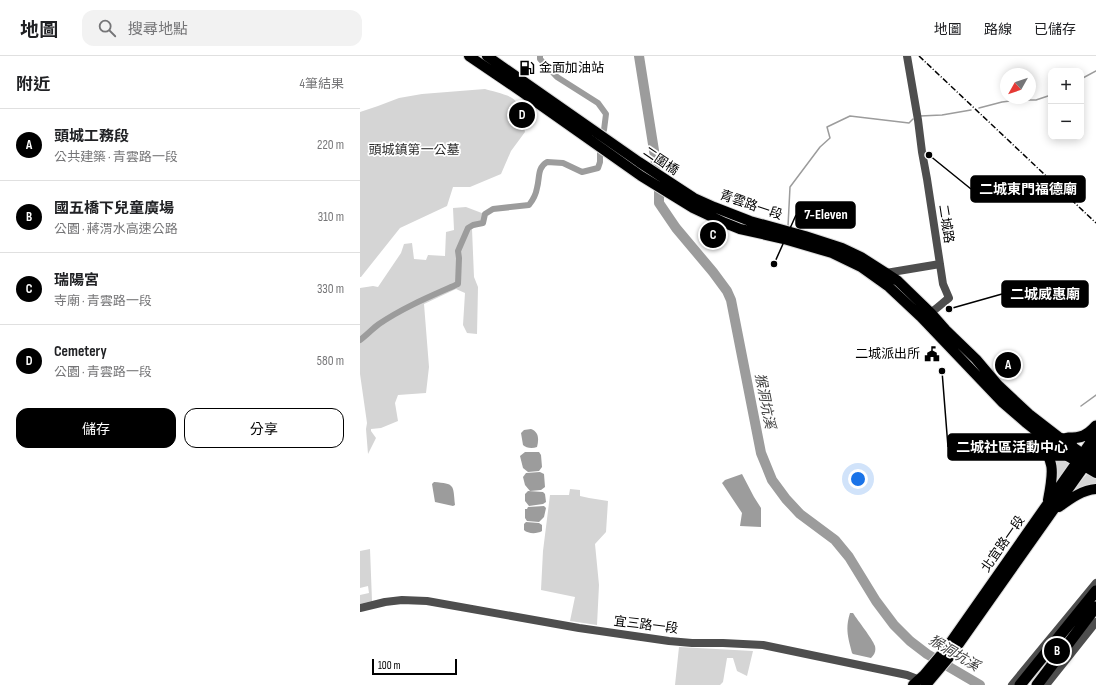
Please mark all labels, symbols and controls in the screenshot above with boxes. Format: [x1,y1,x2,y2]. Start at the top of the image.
search box [82,10,362,46]
icon: search [96,17,118,39]
text: 地圖 [20,19,58,42]
text: 搜尋地點 [128,20,188,39]
text: 地圖 [934,21,962,38]
text: 路線 [984,21,1012,38]
text: 已儲存 [1034,21,1076,38]
fuel station icon: 金面加油站 [518,59,536,77]
place label: 金面加油站 [539,60,604,76]
north arrow [1000,68,1036,104]
map controls [1048,68,1084,140]
button: + [1048,68,1084,104]
text: 附近 [16,75,50,95]
text: 4筆結果 [300,76,344,92]
pin: D [509,100,535,130]
button: − [1048,104,1084,140]
text: 頭城工務段 [54,127,129,146]
text: A [26,137,32,153]
text: 220 m [317,137,344,153]
park label: 頭城鎮第一公墓 [368,142,460,158]
street label: 二圍橋 [640,143,682,179]
text: 公共建築 · 青雲路一段 [54,149,178,165]
callout: 二城東門福德廟 [971,176,1085,202]
text: 二城東門福德廟 [979,181,1077,198]
street label: 青雲路一段 [718,187,784,223]
text: 國五橋下兒童廣場 [54,199,174,218]
callout: 7-Eleven [796,202,855,228]
street label: 二城路 [935,203,957,245]
text: 7-Eleven [804,206,848,223]
text: B [26,209,32,225]
text: 310 m [318,209,344,225]
pin: C [700,220,726,250]
text: 公園 · 蔣渭水高速公路 [54,221,178,237]
text: 瑞陽宮 [54,271,99,290]
text: C [26,281,32,297]
text: 330 m [317,281,344,297]
callout: 二城威惠廟 [1002,281,1088,307]
text: 二城威惠廟 [1010,286,1080,303]
text: 寺廟 · 青雲路一段 [54,293,152,309]
text: Cemetery [54,342,107,361]
public building icon: 二城派出所 [923,345,941,363]
place label: 二城派出所 [855,346,920,362]
pin: A [995,350,1021,380]
text: D [26,353,32,369]
text: 580 m [317,353,344,369]
text: 公園 · 青雲路一段 [54,364,152,380]
water label: 猴洞坑溪 [751,372,779,432]
button: 儲存 [16,408,176,448]
button: 分享 [184,408,344,448]
callout: 二城社區活動中心 [948,434,1076,460]
text: 二城社區活動中心 [956,439,1068,456]
your location [848,469,868,489]
street label: 北宜路一段 [978,513,1028,575]
street label: 宜三路一段 [613,613,679,637]
water label: 猴洞坑溪 [926,631,984,676]
pin: B [1044,636,1070,666]
scale bar [372,657,457,676]
text: 100 m [378,659,400,672]

